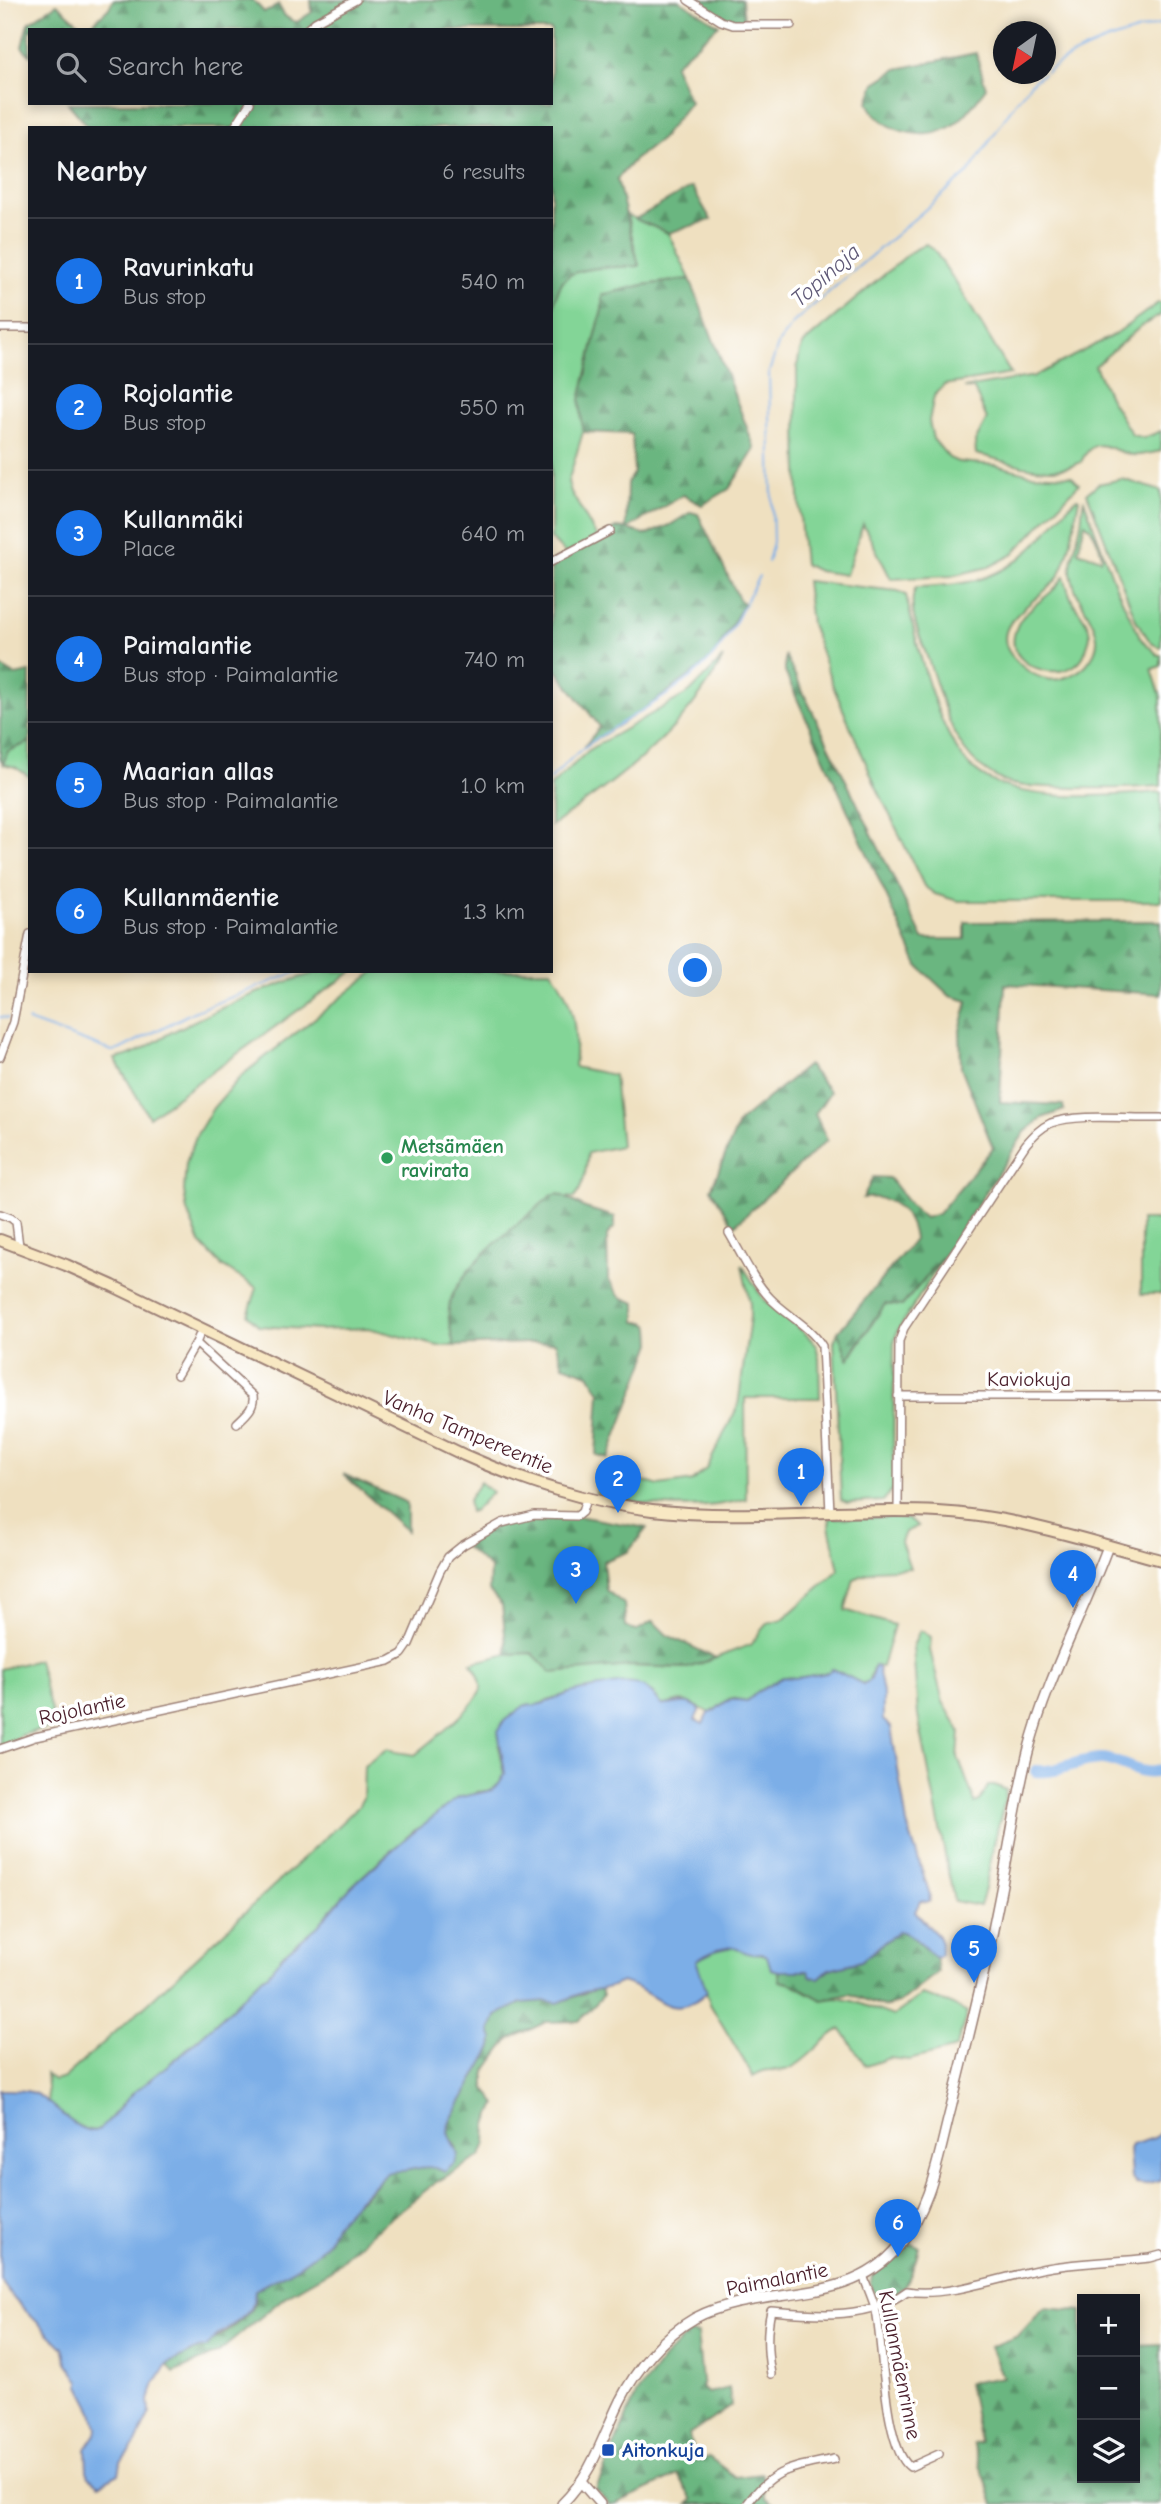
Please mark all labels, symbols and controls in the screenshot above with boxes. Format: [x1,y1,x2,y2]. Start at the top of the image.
north arrow [993,21,1056,84]
search box [28,28,553,105]
icon: search [52,48,90,86]
text: Search here [108,52,243,82]
text: Nearby [56,154,147,189]
text: 6 results [442,158,525,185]
water label: Topinoja [785,238,865,313]
text: Ravurinkatu [123,253,254,283]
text: 1 [74,268,84,295]
text: 540 m [461,268,525,295]
text: Bus stop [123,283,206,310]
text: Rojolantie [123,379,233,409]
text: 2 [73,394,85,421]
text: 550 m [459,394,525,421]
text: Bus stop [123,409,206,436]
text: Kullanmäki [123,505,244,535]
text: 3 [73,520,85,547]
text: 640 m [461,520,525,547]
text: Place [123,535,175,562]
text: Paimalantie [123,631,252,661]
text: 4 [74,646,84,673]
text: 740 m [464,646,525,673]
text: Bus stop · Paimalantie [123,661,338,688]
text: Maarian allas [123,757,274,787]
text: 5 [73,772,85,799]
text: 1.0 km [461,772,525,799]
text: Bus stop · Paimalantie [123,787,338,814]
text: Kullanmäentie [123,883,279,913]
text: 6 [73,898,85,925]
text: 1.3 km [463,898,525,925]
text: Bus stop · Paimalantie [123,913,338,940]
your location [678,953,712,987]
place label: Metsämäen ravirata [401,1134,504,1182]
marker: Metsämäen ravirata [379,1150,395,1166]
street label: Kaviokuja [987,1367,1071,1391]
street label: Vanha Tampereentie [379,1385,557,1479]
pin: 1 [778,1448,824,1506]
pin: 2 [595,1455,641,1513]
pin: 3 [553,1546,599,1604]
pin: 4 [1050,1550,1096,1608]
street label: Rojolantie [37,1688,127,1730]
pin: 5 [951,1925,997,1983]
pin: 6 [875,2199,921,2257]
street label: Paimalantie [724,2257,830,2301]
street label: Kullanmäenrinne [874,2288,926,2442]
map controls [1077,2294,1140,2483]
button: + [1077,2294,1140,2357]
button: − [1077,2357,1140,2420]
button: layers [1077,2420,1140,2483]
place label: Aitonkuja [622,2438,705,2462]
marker: Aitonkuja [600,2442,616,2458]

